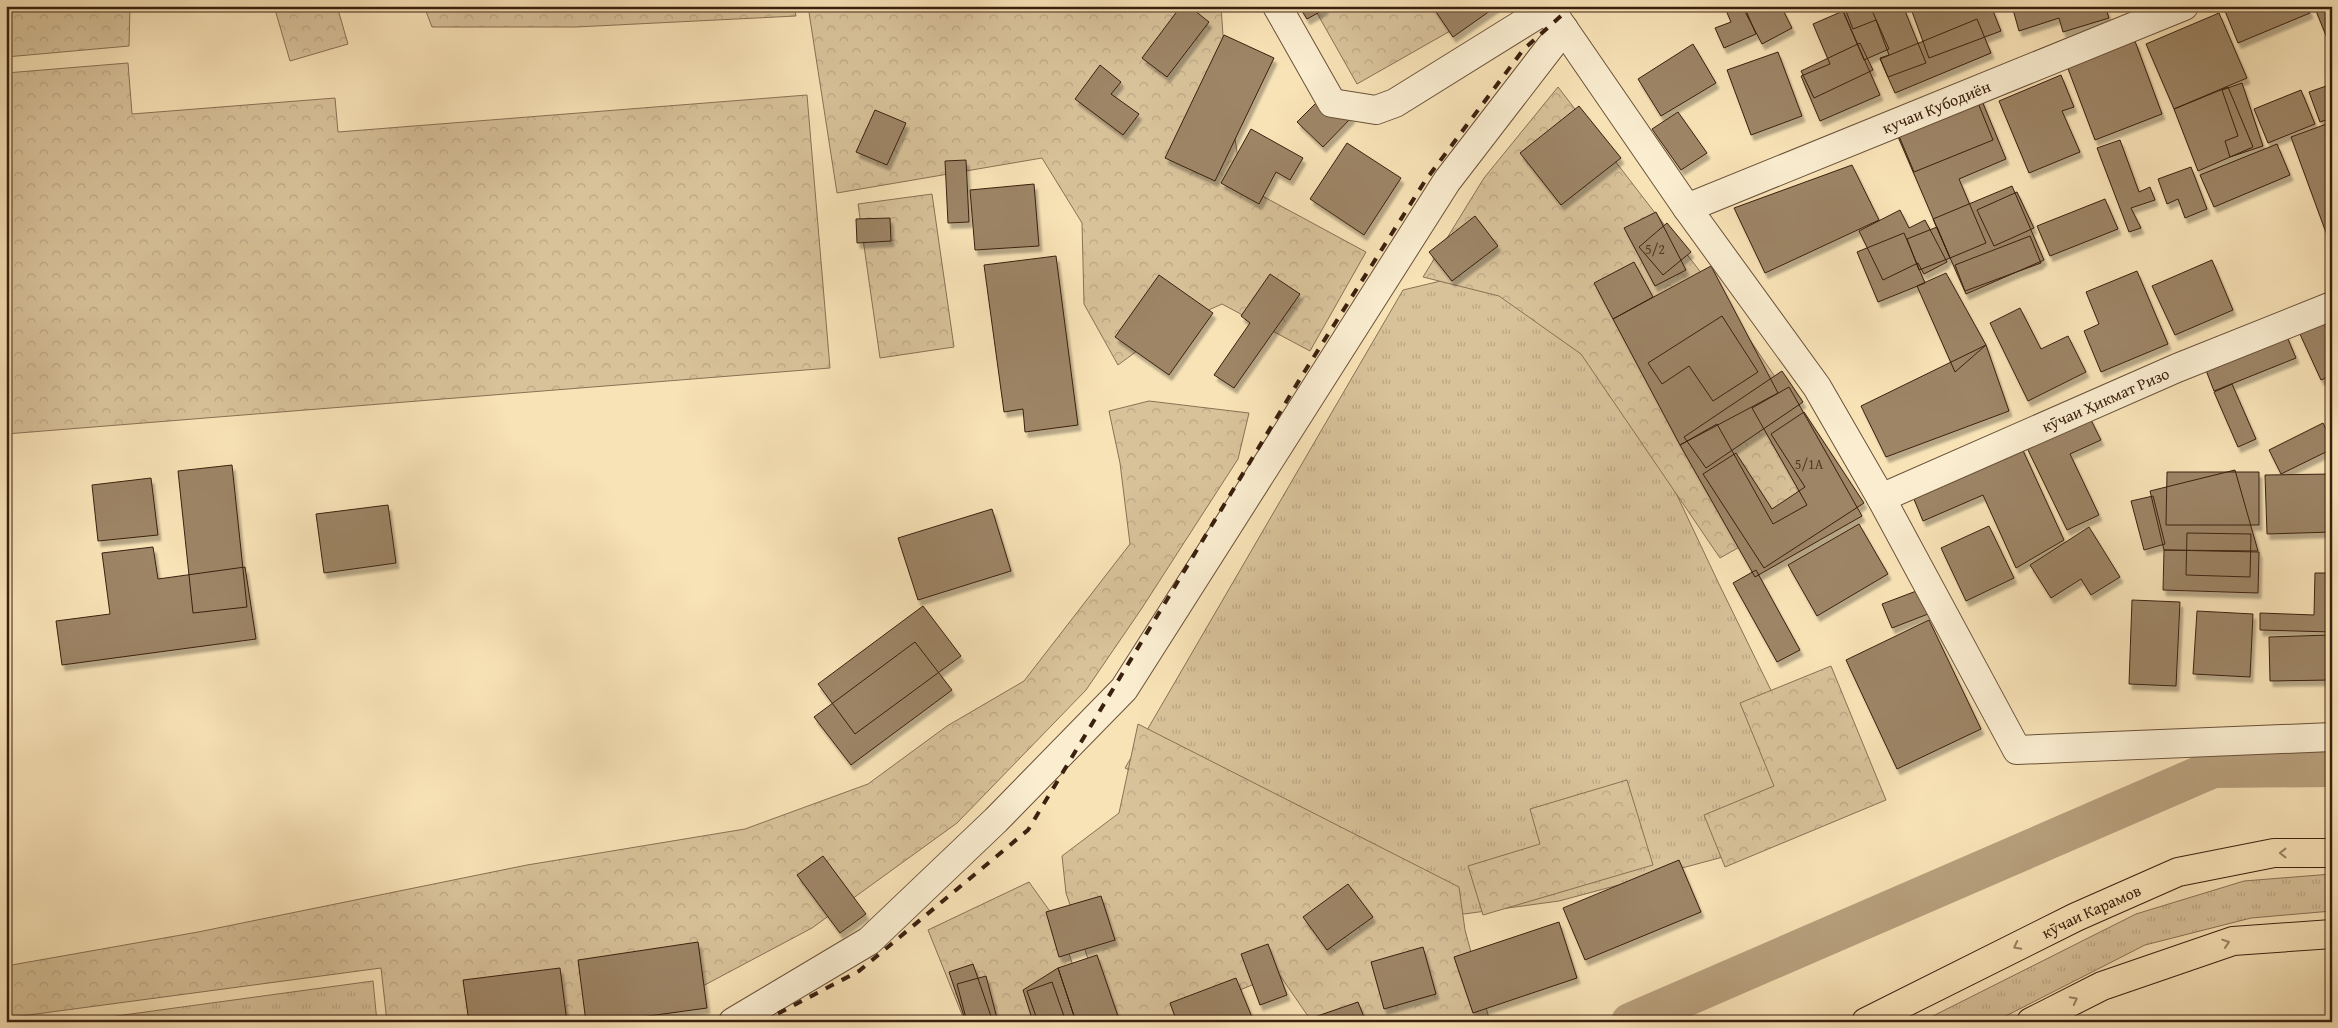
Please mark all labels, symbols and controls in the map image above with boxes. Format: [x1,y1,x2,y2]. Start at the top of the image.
street label: кучаи Кубодиён [1878,74,1994,140]
house number: 5/2 [1645,239,1665,259]
street label: кӯчаи Ҳикмат Ризо [2038,361,2173,438]
house number: 5/1А [1795,454,1824,474]
one-way arrow [2279,848,2286,858]
street label: кӯчаи Карамов [2037,878,2145,944]
one-way arrow [2222,939,2230,949]
one-way arrow [2013,940,2022,950]
one-way arrow [2069,996,2078,1006]

